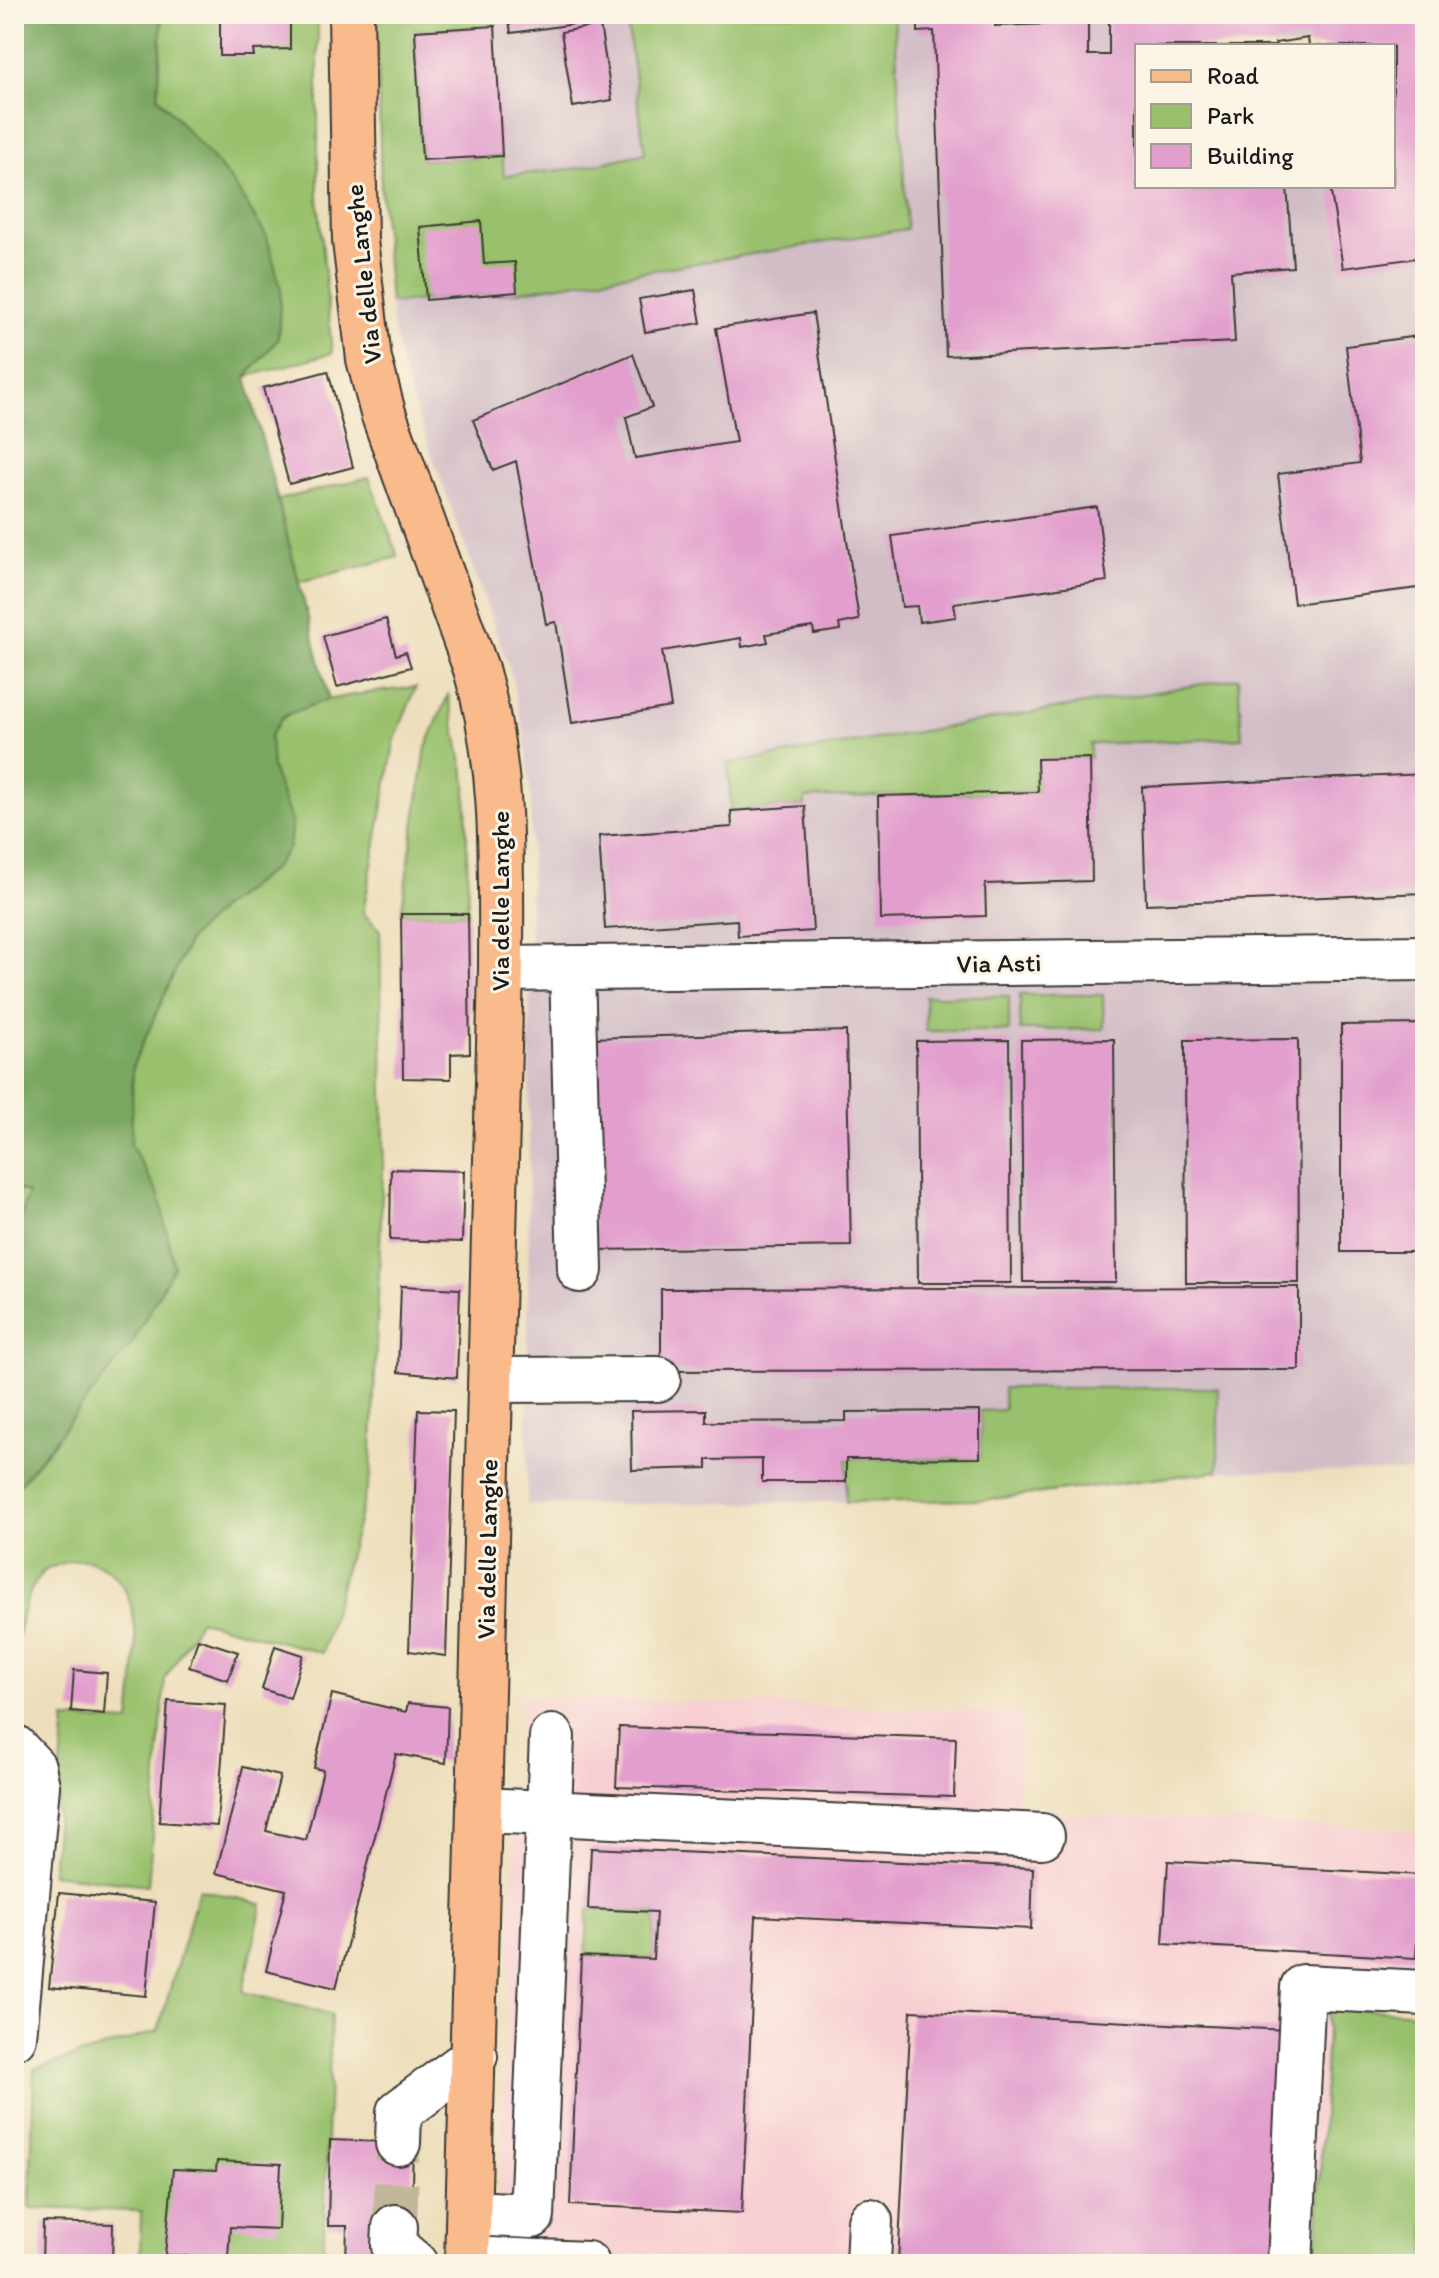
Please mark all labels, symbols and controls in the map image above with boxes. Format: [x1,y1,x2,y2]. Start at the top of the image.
legend [1135,44,1395,188]
text: Road [1207,61,1259,90]
text: Park [1207,101,1254,130]
text: Building [1207,141,1294,170]
street label: Via delle Langhe [338,182,388,366]
street label: Via delle Langhe [484,811,516,991]
street label: Via Asti [956,946,1042,980]
street label: Via delle Langhe [469,1458,505,1640]

